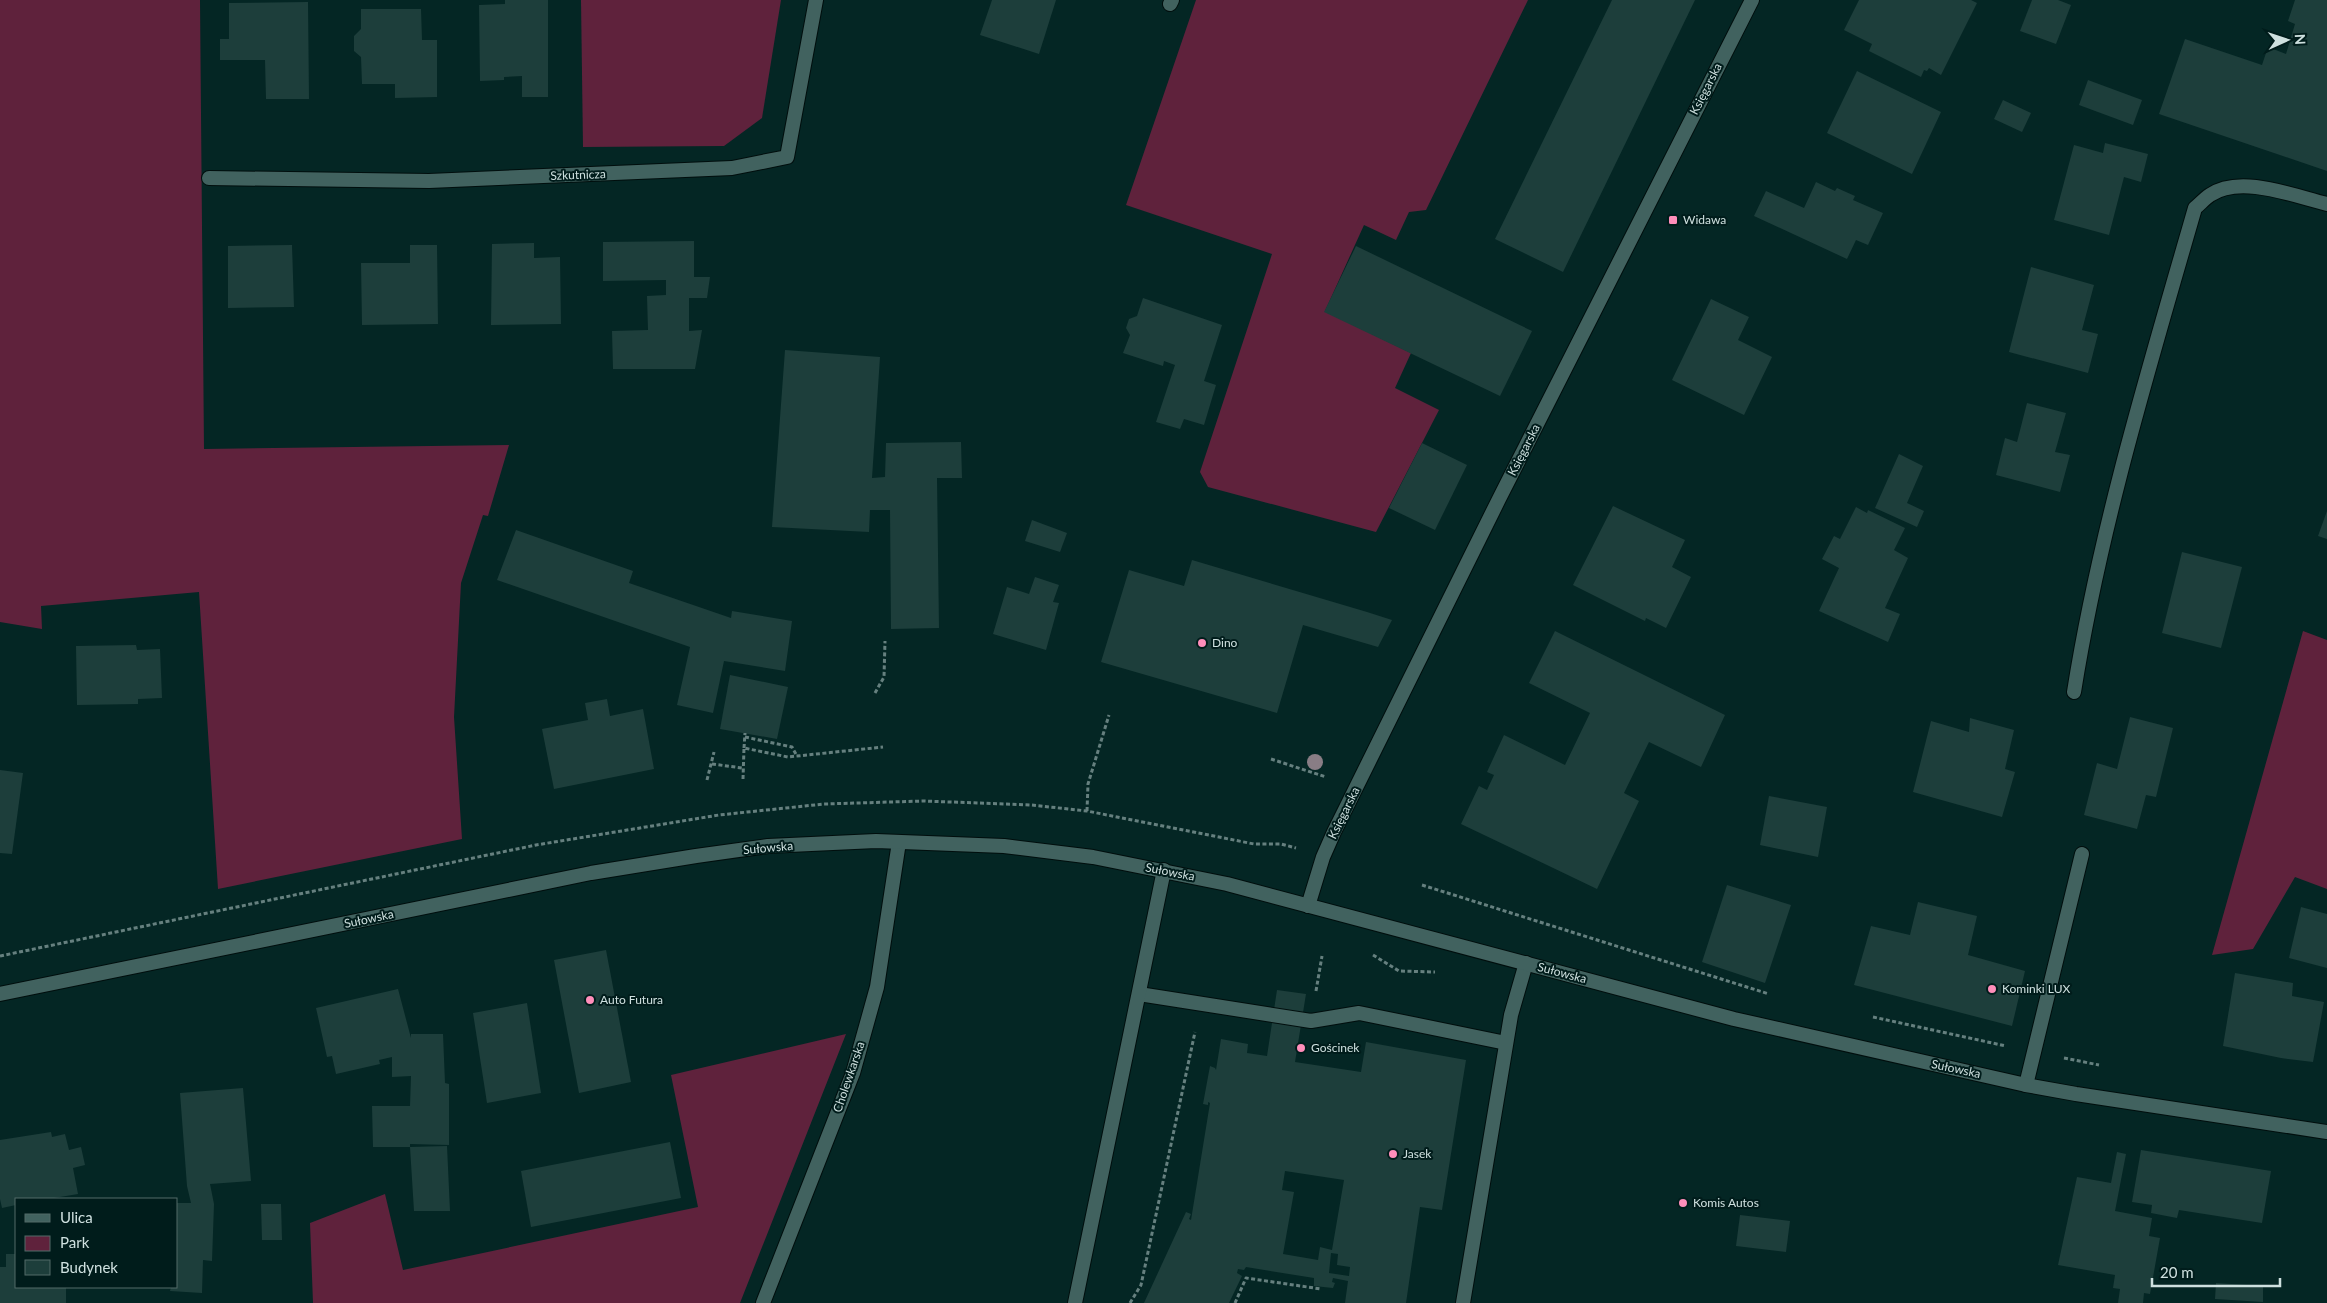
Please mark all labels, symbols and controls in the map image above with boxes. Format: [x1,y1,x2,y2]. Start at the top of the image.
north arrow [2262,15,2312,65]
text: N [2292,33,2309,45]
street label: Księgarska [1686,60,1725,117]
street label: Szkutnicza [550,166,606,183]
place label: Widawa [1683,212,1726,227]
marker: Widawa [1667,214,1679,226]
street label: Księgarska [1504,421,1543,478]
place label: Dino [1212,635,1238,650]
marker: Dino [1196,637,1208,649]
street label: Księgarska [1325,784,1363,841]
street label: Sułowska [742,838,794,857]
street label: Sułowska [1144,859,1196,884]
street label: Sułowska [343,906,395,931]
street label: Sułowska [1536,959,1588,986]
place label: Kominki LUX [2002,981,2070,996]
marker: Kominki LUX [1986,983,1998,995]
place label: Auto Futura [600,992,663,1007]
marker: Auto Futura [584,994,596,1006]
street label: Cholewkarska [829,1040,868,1114]
place label: Gościnek [1311,1040,1360,1055]
marker: Gościnek [1295,1042,1307,1054]
street label: Sułowska [1930,1056,1982,1081]
place label: Jasek [1403,1146,1432,1161]
marker: Jasek [1387,1148,1399,1160]
place label: Komis Autos [1693,1195,1759,1210]
marker: Komis Autos [1677,1197,1689,1209]
legend [15,1198,178,1288]
text: Ulica [60,1208,93,1226]
text: Park [60,1233,90,1251]
scale bar [2152,1256,2280,1288]
text: Budynek [60,1258,118,1276]
text: 20 m [2160,1263,2194,1281]

